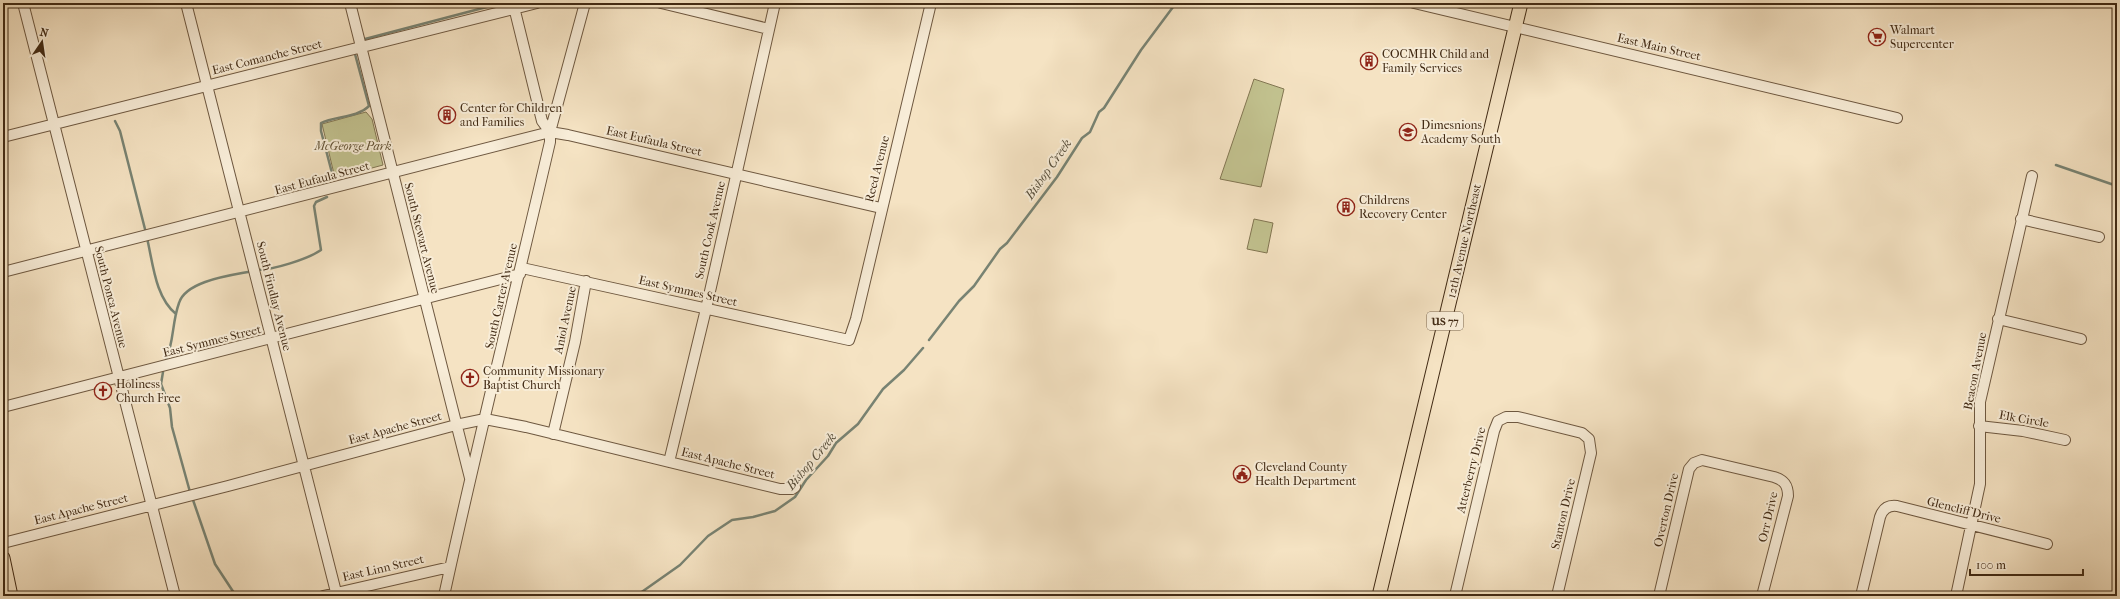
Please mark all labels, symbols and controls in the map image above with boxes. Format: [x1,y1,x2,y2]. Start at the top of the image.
north arrow [22,22,62,62]
place label: Walmart Supercenter [1889,23,1955,51]
text: N [39,25,50,40]
supermarket icon: Walmart Supercenter [1867,27,1887,47]
street label: East Main Street [1616,31,1703,64]
street label: East Comanche Street [211,36,324,77]
place label: COCMHR Child and Family Services [1382,47,1490,75]
building icon: COCMHR Child and Family Services [1359,51,1379,71]
place label: Center for Children and Families [460,101,562,129]
building icon: Center for Children and Families [437,105,457,125]
place label: Dimesnions Academy South [1420,118,1501,146]
school or university icon: Dimesnions Academy South [1398,122,1418,142]
street label: East Eufaula Street [605,123,704,159]
street label: Reed Avenue [862,134,892,204]
water label: Bishop Creek [1021,136,1074,203]
park label: McGeorge Park [314,139,391,153]
street label: East Eufaula Street [273,158,372,197]
street label: South Cook Avenue [692,180,728,280]
street label: South Stewart Avenue [401,181,443,295]
street label: 12th Avenue Northeast [1444,182,1484,299]
place label: Childrens Recovery Center [1359,193,1448,221]
building icon: Childrens Recovery Center [1336,197,1356,217]
street label: South Findlay Avenue [254,240,294,352]
street label: South Carter Avenue [482,242,520,350]
street label: South Ponca Avenue [92,245,130,349]
street label: East Symmes Street [637,273,739,309]
street label: Aniol Avenue [551,285,579,356]
road number: US 77 [1427,312,1463,330]
street label: East Symmes Street [161,322,263,360]
street label: Beacon Avenue [1961,331,1989,411]
place label: Community Missionary Baptist Church [483,364,605,392]
church icon: Community Missionary Baptist Church [460,368,480,388]
place label: Holiness Church Free [116,377,180,405]
church icon: Holiness Church Free [93,381,113,401]
street label: Elk Circle [1998,408,2050,430]
street label: East Apache Street [347,409,444,447]
street label: Atterberry Drive [1453,426,1488,515]
water label: Bishop Creek [782,429,839,493]
street label: East Apache Street [680,445,777,482]
place label: Cleveland County Health Department [1255,460,1357,488]
public building icon: Cleveland County Health Department [1232,464,1252,484]
street label: Overton Drive [1651,472,1681,548]
street label: Stanton Drive [1548,477,1578,551]
street label: East Apache Street [33,490,130,527]
street label: Orr Drive [1755,490,1781,544]
street label: Glencliff Drive [1926,494,2002,526]
scale bar [1970,551,2083,577]
street label: East Linn Street [341,552,426,584]
text: 100 m [1976,558,2006,572]

